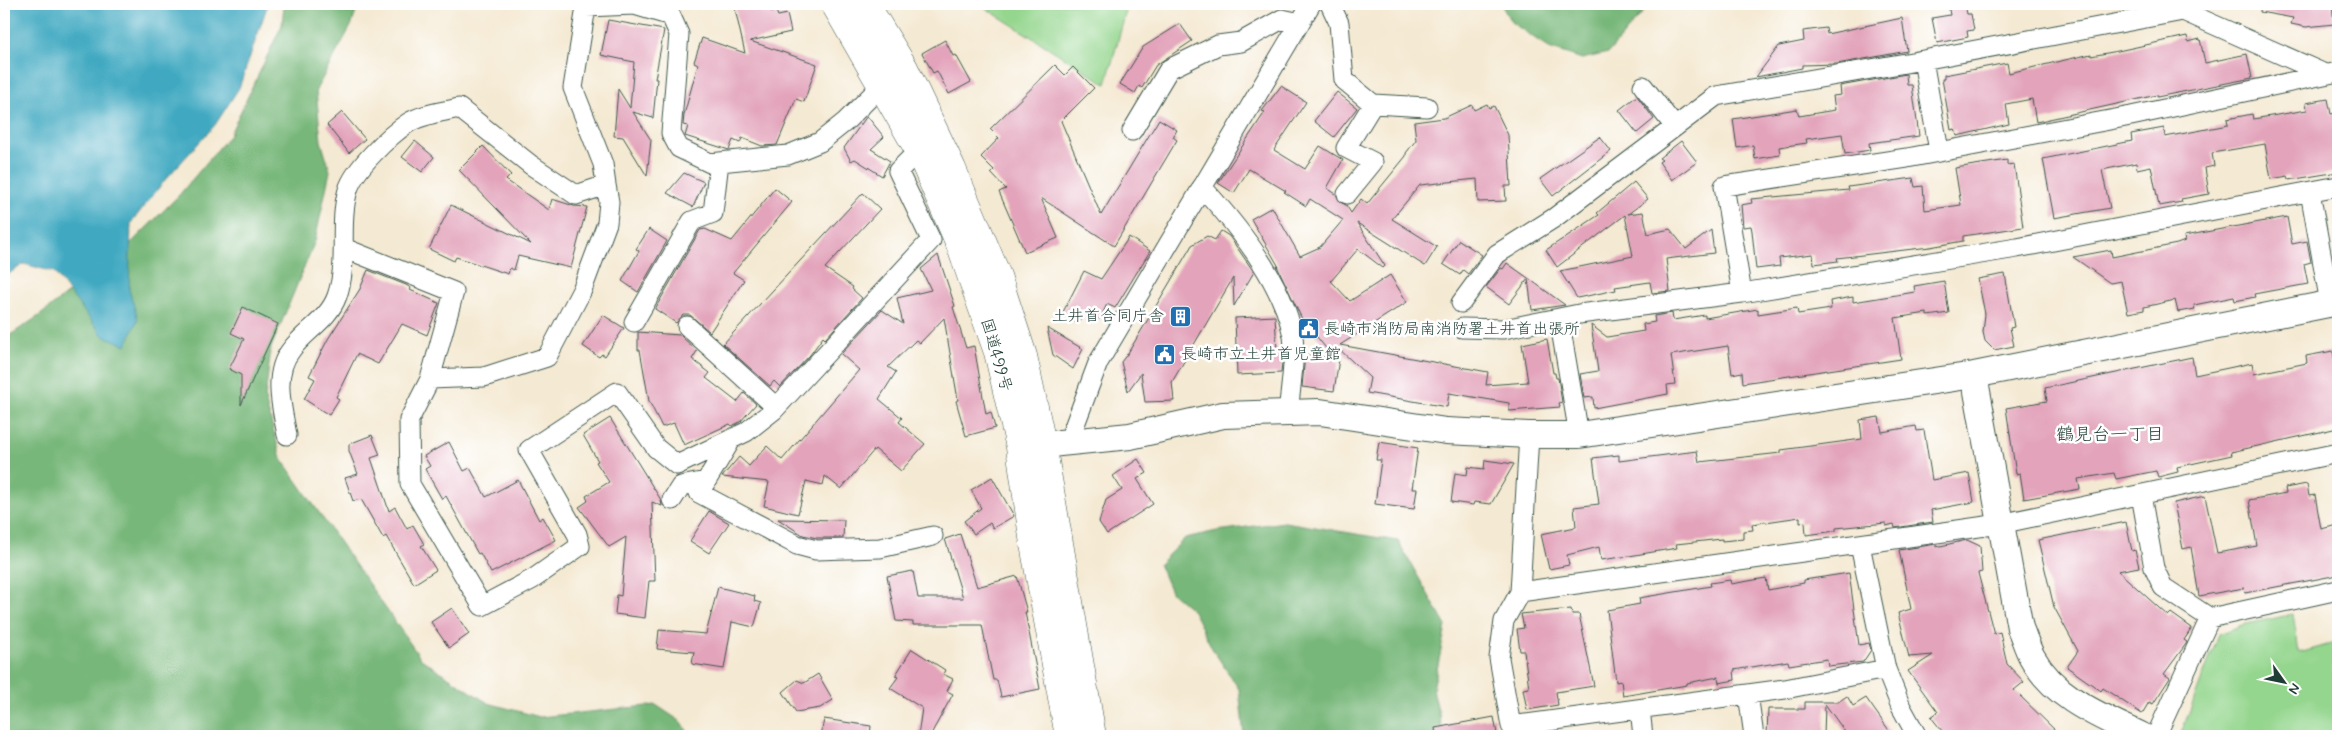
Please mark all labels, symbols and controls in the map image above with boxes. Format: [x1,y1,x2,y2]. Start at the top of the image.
building icon: 土井首合同庁舎 [1168,304,1192,328]
place label: 土井首合同庁舎 [1052,306,1164,327]
street label: 国道499号 [976,316,1016,394]
public building icon: 長崎市消防局南消防署土井首出張所 [1296,317,1320,341]
place label: 長崎市消防局南消防署土井首出張所 [1324,319,1580,340]
public building icon: 長崎市立土井首児童館 [1153,342,1177,366]
place label: 長崎市立土井首児童館 [1181,344,1341,365]
district label: 鶴見台一丁目 [2056,423,2164,447]
north arrow [2260,658,2310,708]
text: N [2284,680,2304,697]

